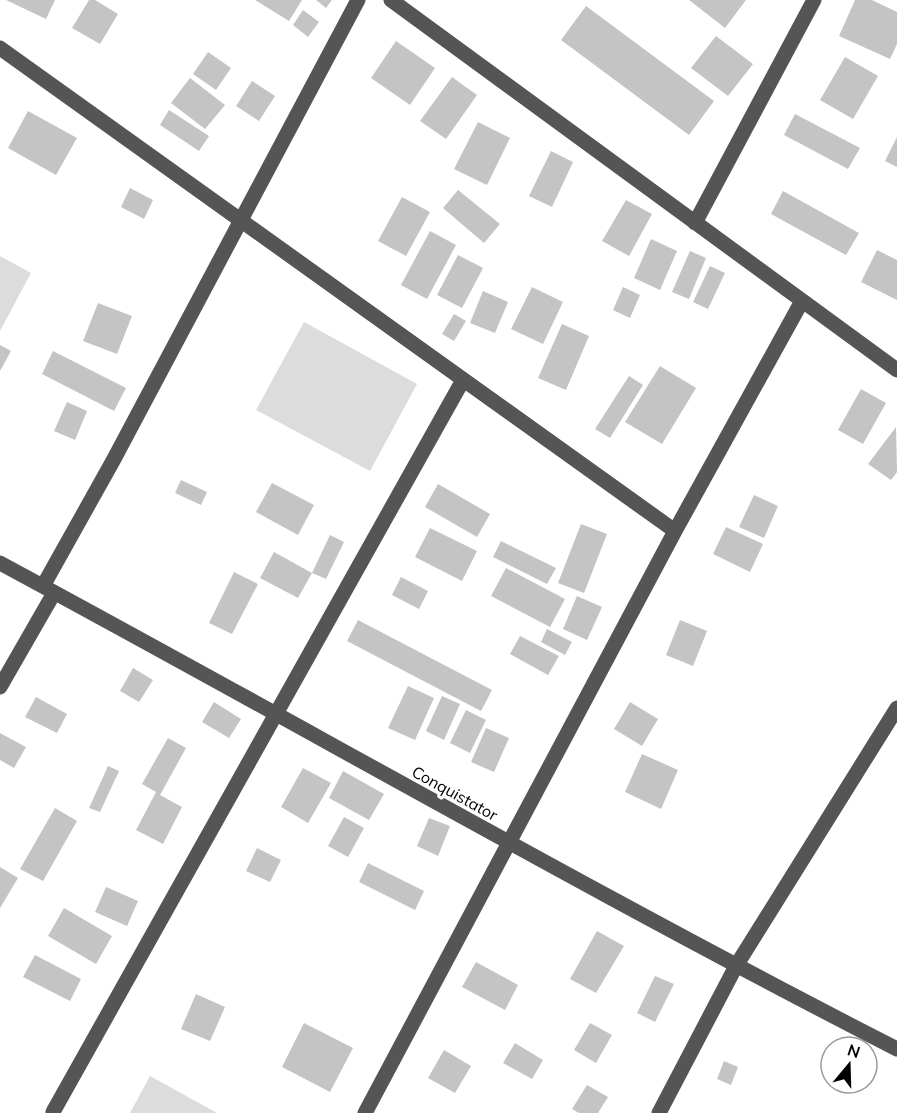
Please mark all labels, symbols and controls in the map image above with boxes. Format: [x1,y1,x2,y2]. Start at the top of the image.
street label: Conquistator [409,761,502,825]
north arrow [819,1035,879,1095]
text: N [845,1039,863,1062]

